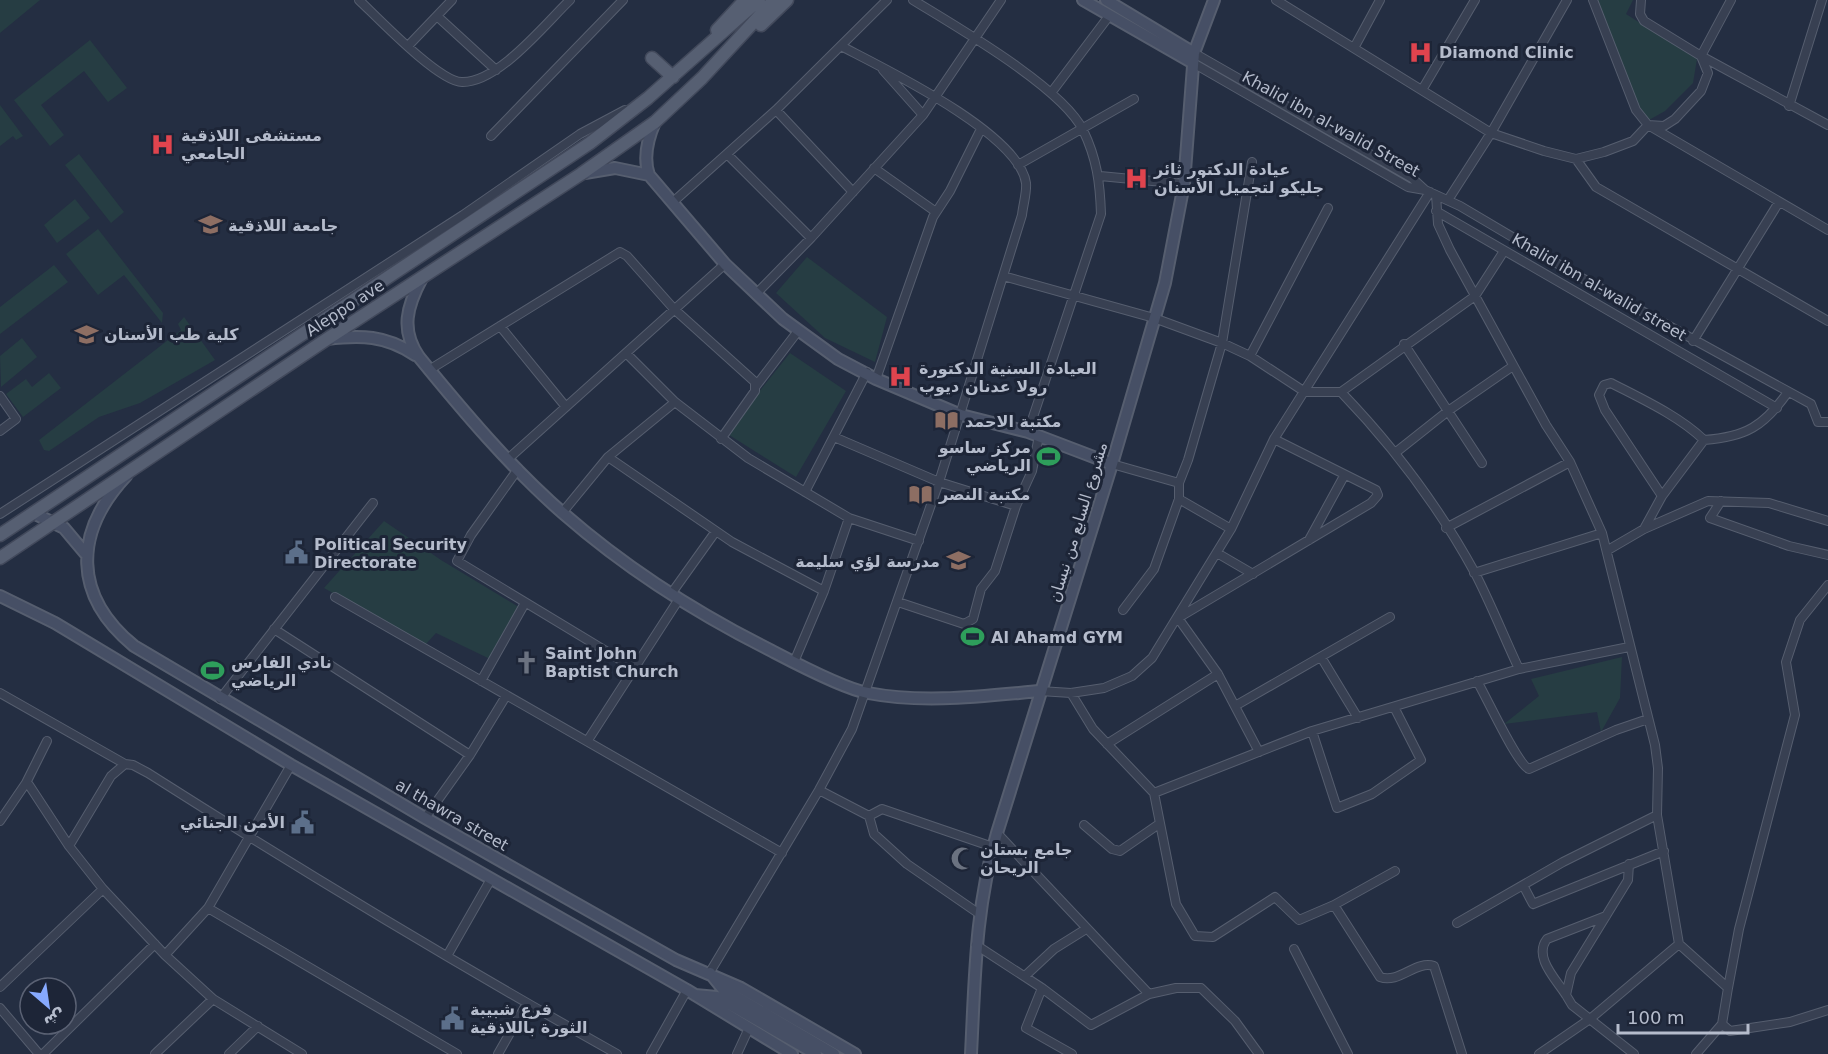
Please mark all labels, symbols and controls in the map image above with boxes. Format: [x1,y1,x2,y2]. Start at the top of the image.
hospital icon: Diamond Clinic [1408,39,1434,65]
place label: Diamond Clinic [1439,43,1574,62]
street label: Khalid ibn al-walid Street [1239,67,1423,181]
place label: مستشفى اللاذقية الجامعي [181,126,322,164]
hospital icon: مستشفى اللاذقية الجامعي [150,131,176,157]
place label: عيادة الدكتور ثائر جليكو لتجميل الأسنان [1153,160,1324,197]
hospital icon: عيادة الدكتور ثائر جليكو لتجميل الأسنان [1123,165,1149,191]
school or university icon: جامعة اللاذقية [197,212,223,238]
place label: جامعة اللاذقية [228,216,338,235]
street label: Khalid ibn al-walid street [1508,229,1690,345]
street label: Aleppo ave [302,276,388,340]
school or university icon: كلية طب الأسنان [73,321,99,347]
place label: كلية طب الأسنان [104,325,239,344]
place label: العيادة السنية الدكتورة رولا عدنان ديوب [919,359,1097,396]
hospital icon: العيادة السنية الدكتورة رولا عدنان ديوب [888,364,914,390]
library icon: مكتبة الاحمد [934,408,960,434]
place label: مكتبة الاحمد [965,412,1061,431]
place label: مركز ساسو الرياضي [938,438,1031,476]
street label: مشروع السابع من نيسان [1045,440,1112,605]
sports icon: مركز ساسو الرياضي [1036,443,1062,469]
library icon: مكتبة النصر [908,481,934,507]
place label: مكتبة النصر [938,485,1030,504]
place label: Political Security Directorate [314,535,467,572]
public building icon: Political Security Directorate [283,540,309,566]
school or university icon: مدرسة لؤي سليمة [945,548,971,574]
place label: مدرسة لؤي سليمة [795,552,940,572]
sports icon: Al Ahamd GYM [960,624,986,650]
place label: Al Ahamd GYM [991,628,1123,647]
place label: Saint John Baptist Church [545,644,679,681]
church icon: Saint John Baptist Church [514,649,540,675]
place label: نادي الفارس الرياضي [231,653,332,691]
sports icon: نادي الفارس الرياضي [200,658,226,684]
street label: al thawra street [392,775,512,855]
public building icon: الأمن الجنائي [290,809,316,835]
place label: الأمن الجنائي [180,813,285,833]
place label: جامع بستان الريحان [980,840,1072,877]
mosque icon: جامع بستان الريحان [949,845,975,871]
north arrow [18,976,78,1036]
scale bar [1618,997,1748,1035]
place label: فرع شبيبة الثورة باللاذقية [470,1000,587,1037]
text: ش [41,1005,69,1032]
public building icon: فرع شبيبة الثورة باللاذقية [439,1005,465,1031]
text: 100 m [1627,1007,1685,1028]

